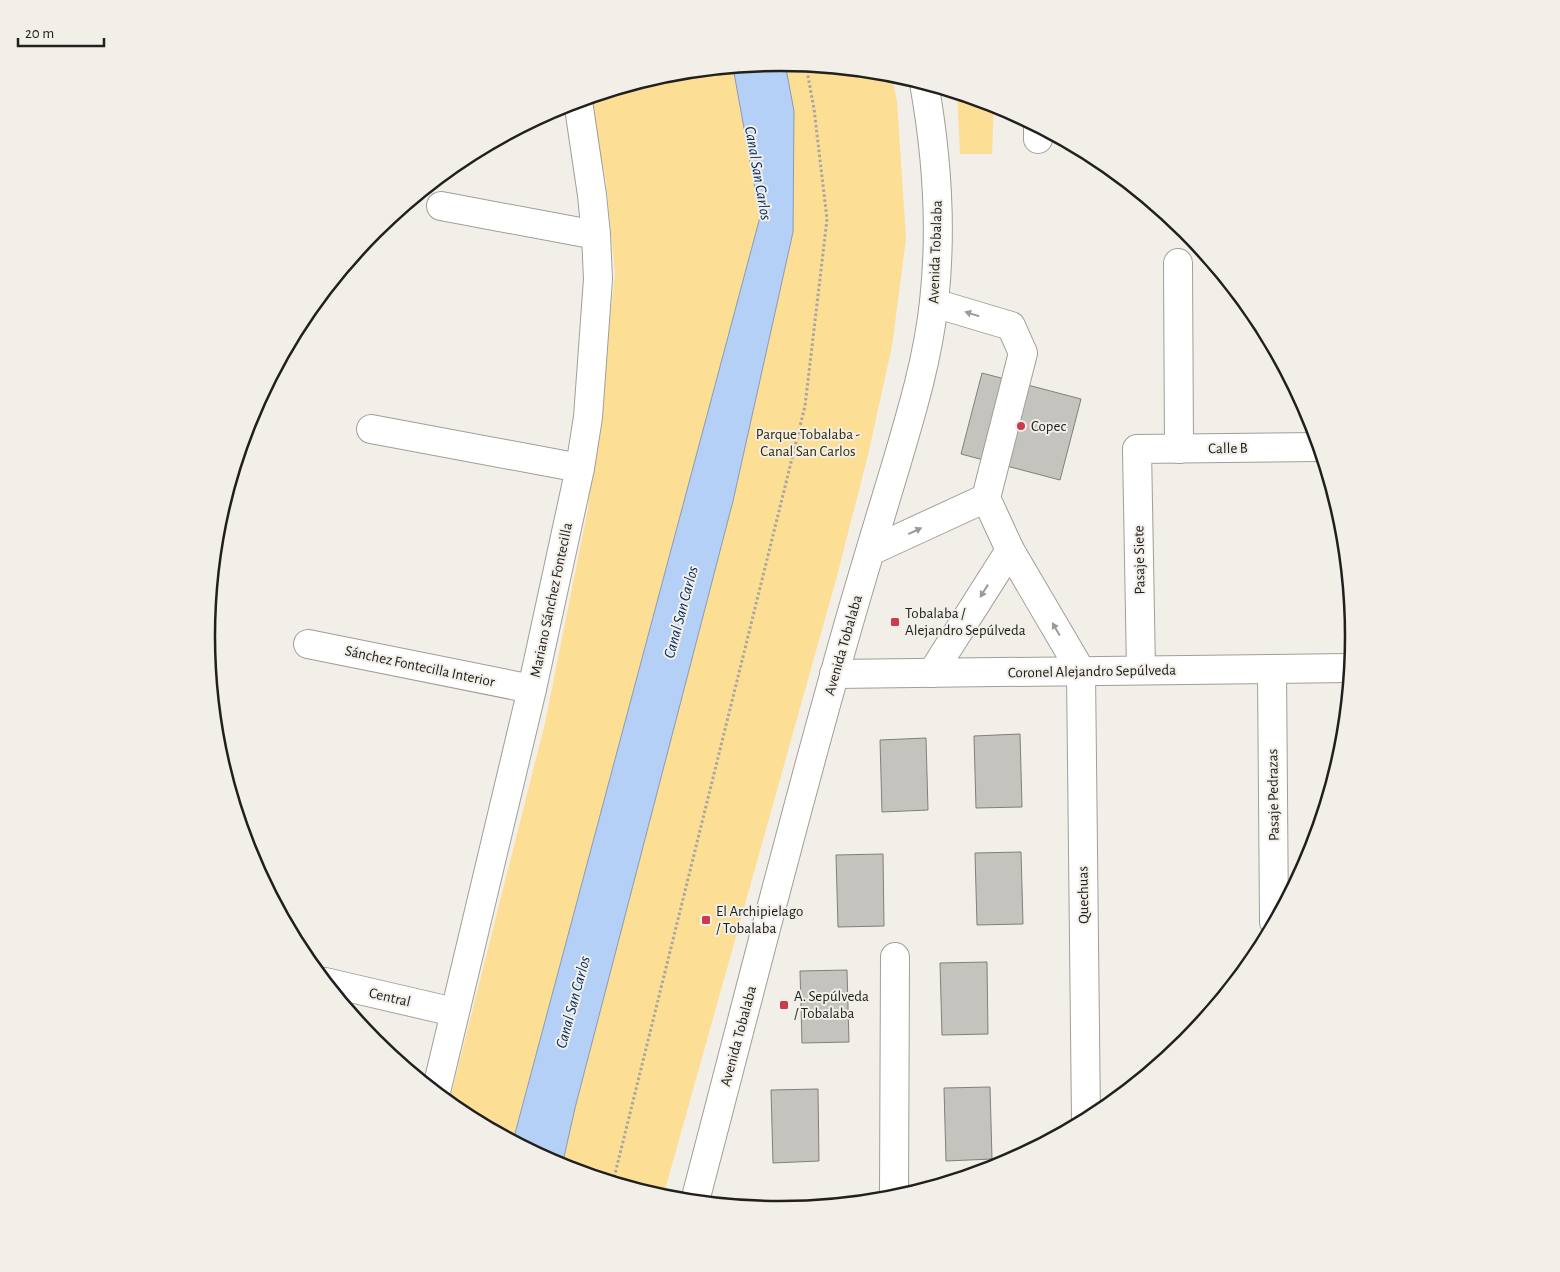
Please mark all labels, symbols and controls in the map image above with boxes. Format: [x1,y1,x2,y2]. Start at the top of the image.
scale bar [18,15,104,47]
text: 20 m [25,26,54,41]
water label: Canal San Carlos [742,125,774,221]
street label: Avenida Tobalaba [926,200,945,304]
one-way arrow [965,310,980,318]
place label: Copec [1031,419,1066,434]
marker: Copec [1015,420,1027,432]
park label: Parque Tobalaba - Canal San Carlos [756,427,861,459]
street label: Calle B [1208,441,1248,456]
street label: Mariano Sánchez Fontecilla [528,521,575,679]
street label: Pasaje Siete [1131,525,1148,595]
one-way arrow [908,526,922,534]
water label: Canal San Carlos [661,564,701,660]
one-way arrow [980,584,989,598]
street label: Avenida Tobalaba [822,593,865,697]
place label: Tobalaba / Alejandro Sepúlveda [905,606,1026,638]
marker: Tobalaba / Alejandro Sepúlveda [889,616,901,628]
one-way arrow [1052,623,1061,636]
street label: Sánchez Fontecilla Interior [344,643,496,690]
street label: Coronel Alejandro Sepúlveda [1008,663,1176,680]
street label: Pasaje Pedrazas [1265,749,1282,841]
street label: Quechuas [1075,866,1092,924]
place label: El Archipielago / Tobalaba [716,904,803,936]
marker: El Archipielago / Tobalaba [700,914,712,926]
water label: Canal San Carlos [553,954,593,1050]
street label: Avenida Tobalaba [718,984,759,1088]
street label: Central [368,985,412,1010]
place label: A. Sepúlveda / Tobalaba [794,989,869,1021]
marker: A. Sepúlveda / Tobalaba [778,999,790,1011]

